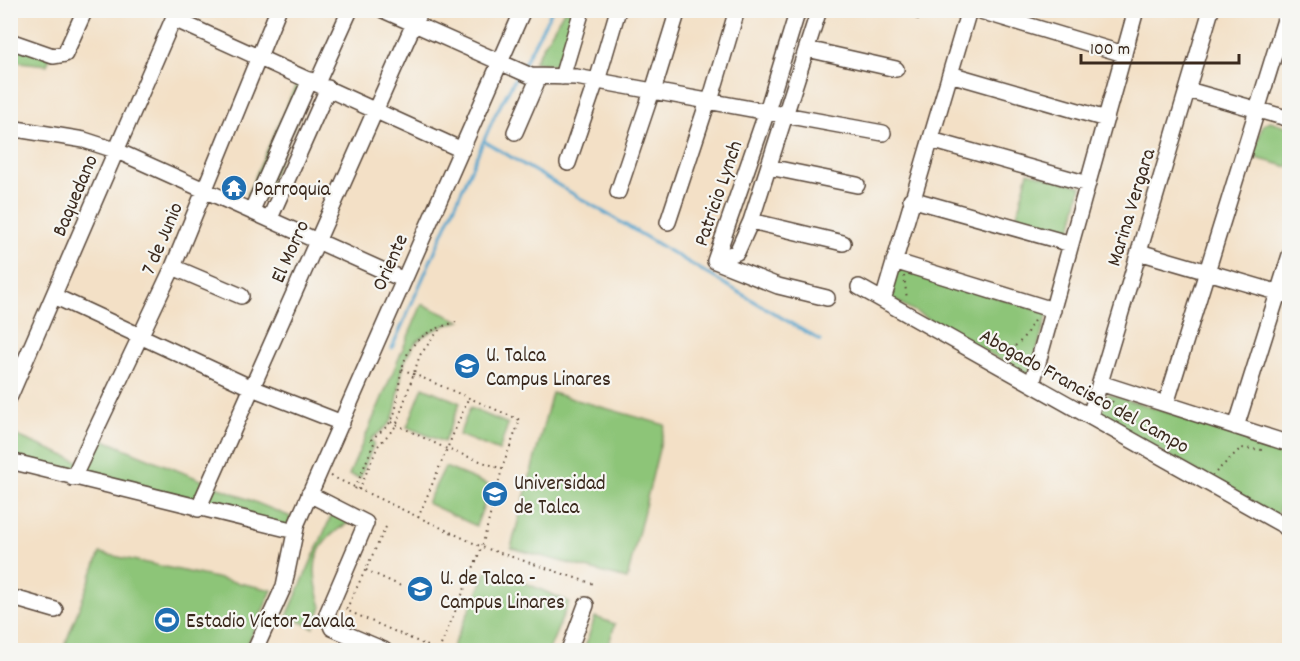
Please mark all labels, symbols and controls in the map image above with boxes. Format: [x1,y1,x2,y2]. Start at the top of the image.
scale bar [1081,27,1238,65]
text: 100 m [1090,38,1130,63]
street label: Patricio Lynch [688,137,752,251]
street label: Marina Vergara [1101,144,1165,271]
street label: Baquedano [46,151,107,242]
temple icon: Parroquia [219,173,249,203]
place label: Parroquia [254,176,332,206]
street label: 7 de Junio [135,198,192,280]
street label: El Morro [265,216,319,288]
street label: Oriente [366,230,418,297]
street label: Abogado Francisco del Campo [973,322,1194,463]
place label: U. Talca Campus Linares [486,342,611,396]
school or university icon: U. Talca Campus Linares [452,351,482,381]
place label: Universidad de Talca [514,470,606,524]
school or university icon: Universidad de Talca [480,479,510,509]
place label: U. de Talca - Campus Linares [440,565,565,619]
school or university icon: U. de Talca - Campus Linares [405,574,435,604]
sports icon: Estadio Víctor Zavala [152,605,182,635]
place label: Estadio Víctor Zavala [186,608,356,638]

